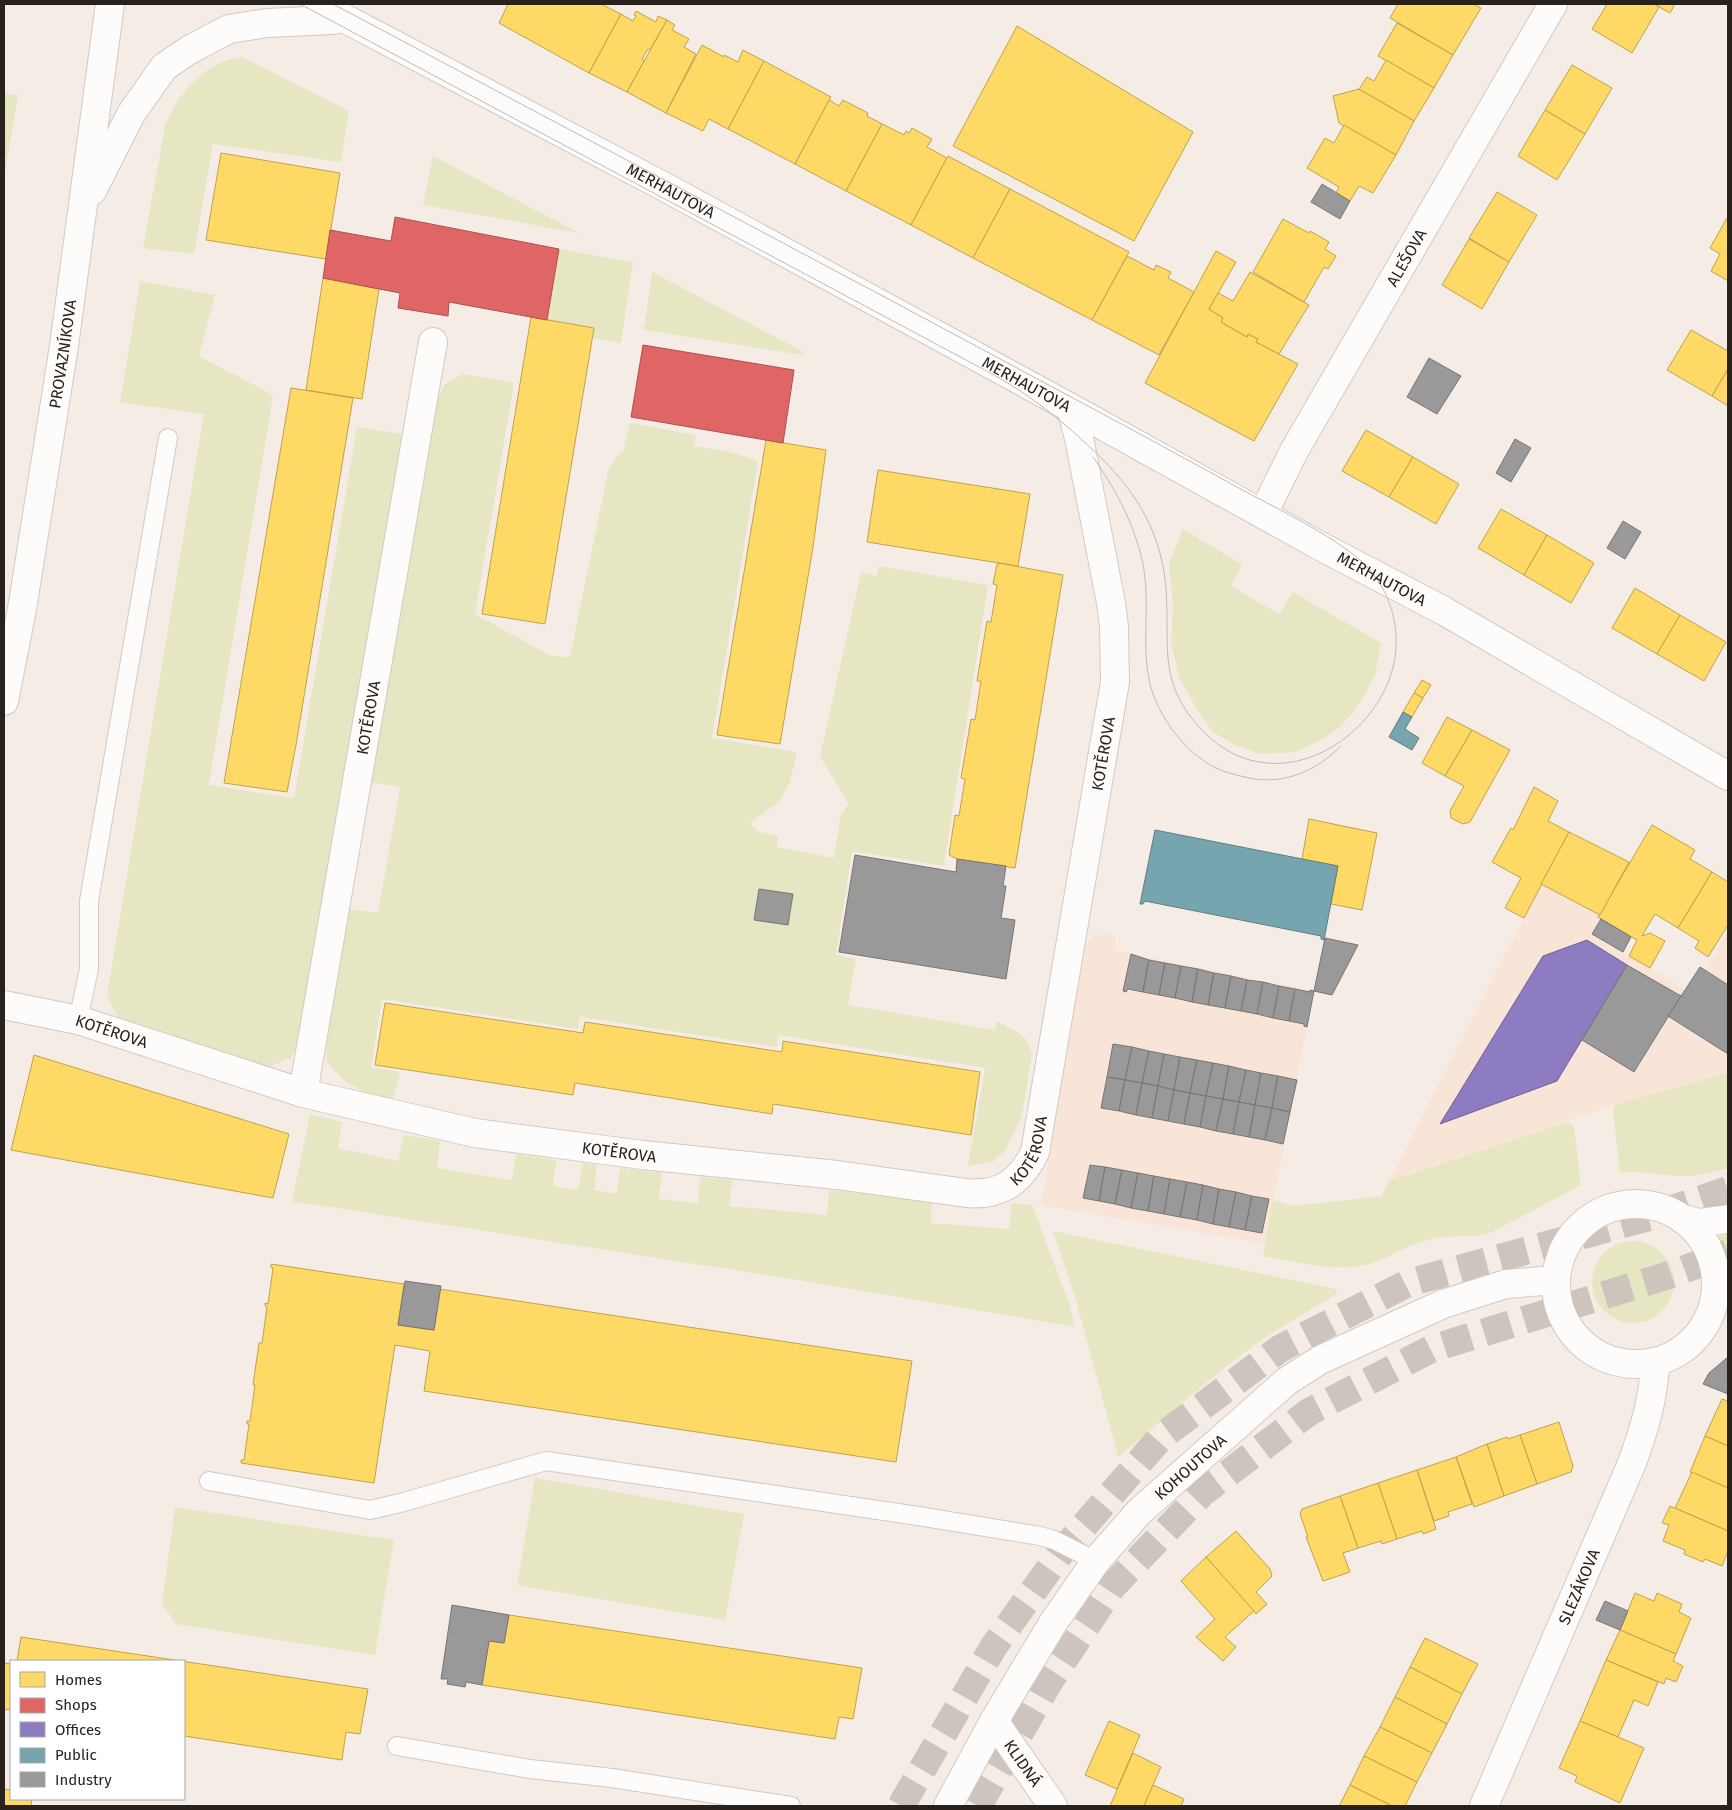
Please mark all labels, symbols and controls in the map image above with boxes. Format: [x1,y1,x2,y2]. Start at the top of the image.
street label: MERHAUTOVA [623,160,719,223]
street label: ALEŠOVA [1383,225,1431,290]
street label: PROVAZNÍKOVA [45,298,80,410]
street label: MERHAUTOVA [979,353,1075,416]
street label: MERHAUTOVA [1334,548,1430,610]
street label: KOTĚROVA [353,678,384,756]
street label: KOTĚROVA [1088,714,1119,792]
street label: KOTĚROVA [73,1011,151,1052]
street label: KOTĚROVA [1006,1114,1051,1190]
street label: KOTĚROVA [581,1138,658,1166]
street label: KOHOUTOVA [1151,1430,1231,1504]
street label: SLEZÁKOVA [1554,1545,1604,1628]
legend [10,1660,185,1800]
text: Homes [55,1671,102,1689]
text: Shops [55,1696,97,1714]
text: Offices [55,1721,101,1739]
street label: KLIDNÁ [1000,1736,1047,1791]
text: Public [55,1746,97,1764]
text: Industry [55,1771,112,1789]

